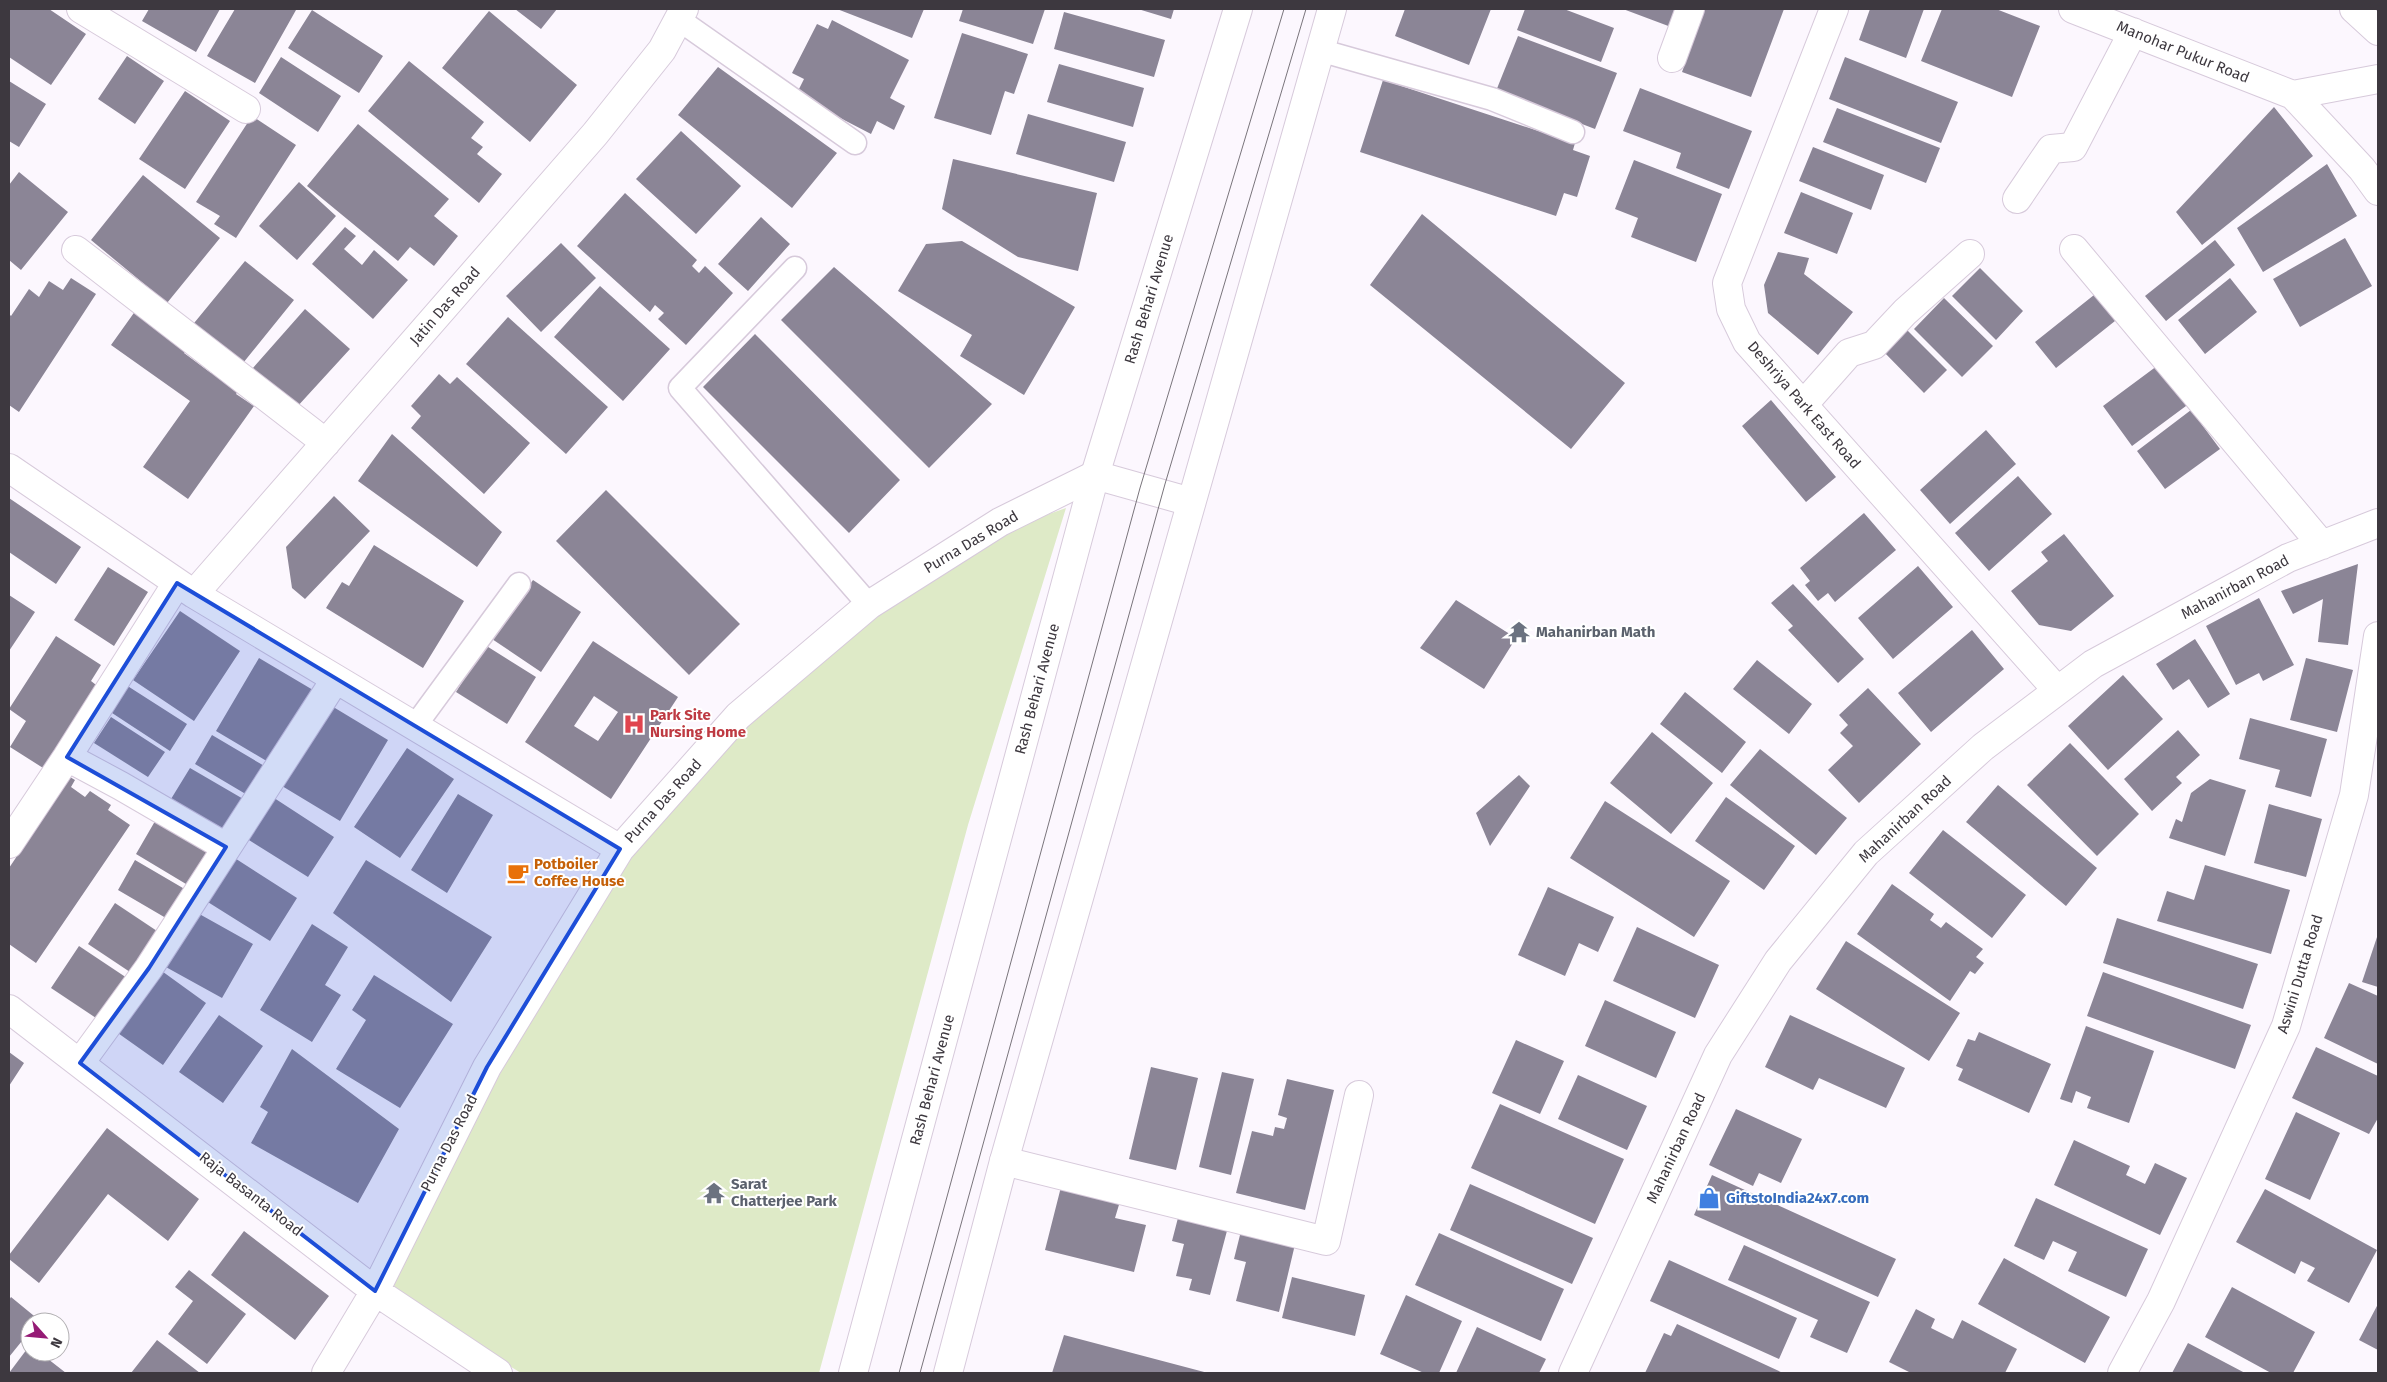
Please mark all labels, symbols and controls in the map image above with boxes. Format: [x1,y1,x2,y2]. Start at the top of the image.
street label: Manohar Pukur Road [2114,17,2252,87]
street label: Rash Behari Avenue [1121,232,1177,366]
street label: Jatin Das Road [406,263,484,349]
street label: Deshriya Park East Road [1744,337,1864,473]
street label: Purna Das Road [921,507,1021,577]
street label: Mahanirban Road [2178,551,2292,623]
temple icon: Mahanirban Math [1506,619,1532,645]
street label: Rash Behari Avenue [1011,622,1063,756]
place label: Mahanirban Math [1536,623,1655,641]
place label: Park Site Nursing Home [650,706,746,741]
hospital icon: Park Site Nursing Home [621,711,647,737]
street label: Purna Das Road [621,755,705,847]
street label: Mahanirban Road [1855,772,1955,866]
place label: Potboiler Coffee House [534,855,625,890]
cafe icon: Potboiler Coffee House [505,860,531,886]
street label: Aswini Dutta Road [2273,912,2327,1036]
street label: Rash Behari Avenue [906,1013,958,1147]
street label: Mahanirban Road [1643,1090,1709,1206]
street label: Purna Das Road [417,1091,481,1195]
street label: Raja Basanta Road [196,1148,306,1240]
place label: Sarat Chatterjee Park [731,1175,838,1210]
temple icon: Sarat Chatterjee Park [701,1180,727,1206]
shop icon: GiftstoIndia24x7.com [1696,1185,1722,1211]
place label: GiftstoIndia24x7.com [1726,1189,1869,1207]
north arrow [20,1312,70,1362]
text: N [46,1335,66,1351]

